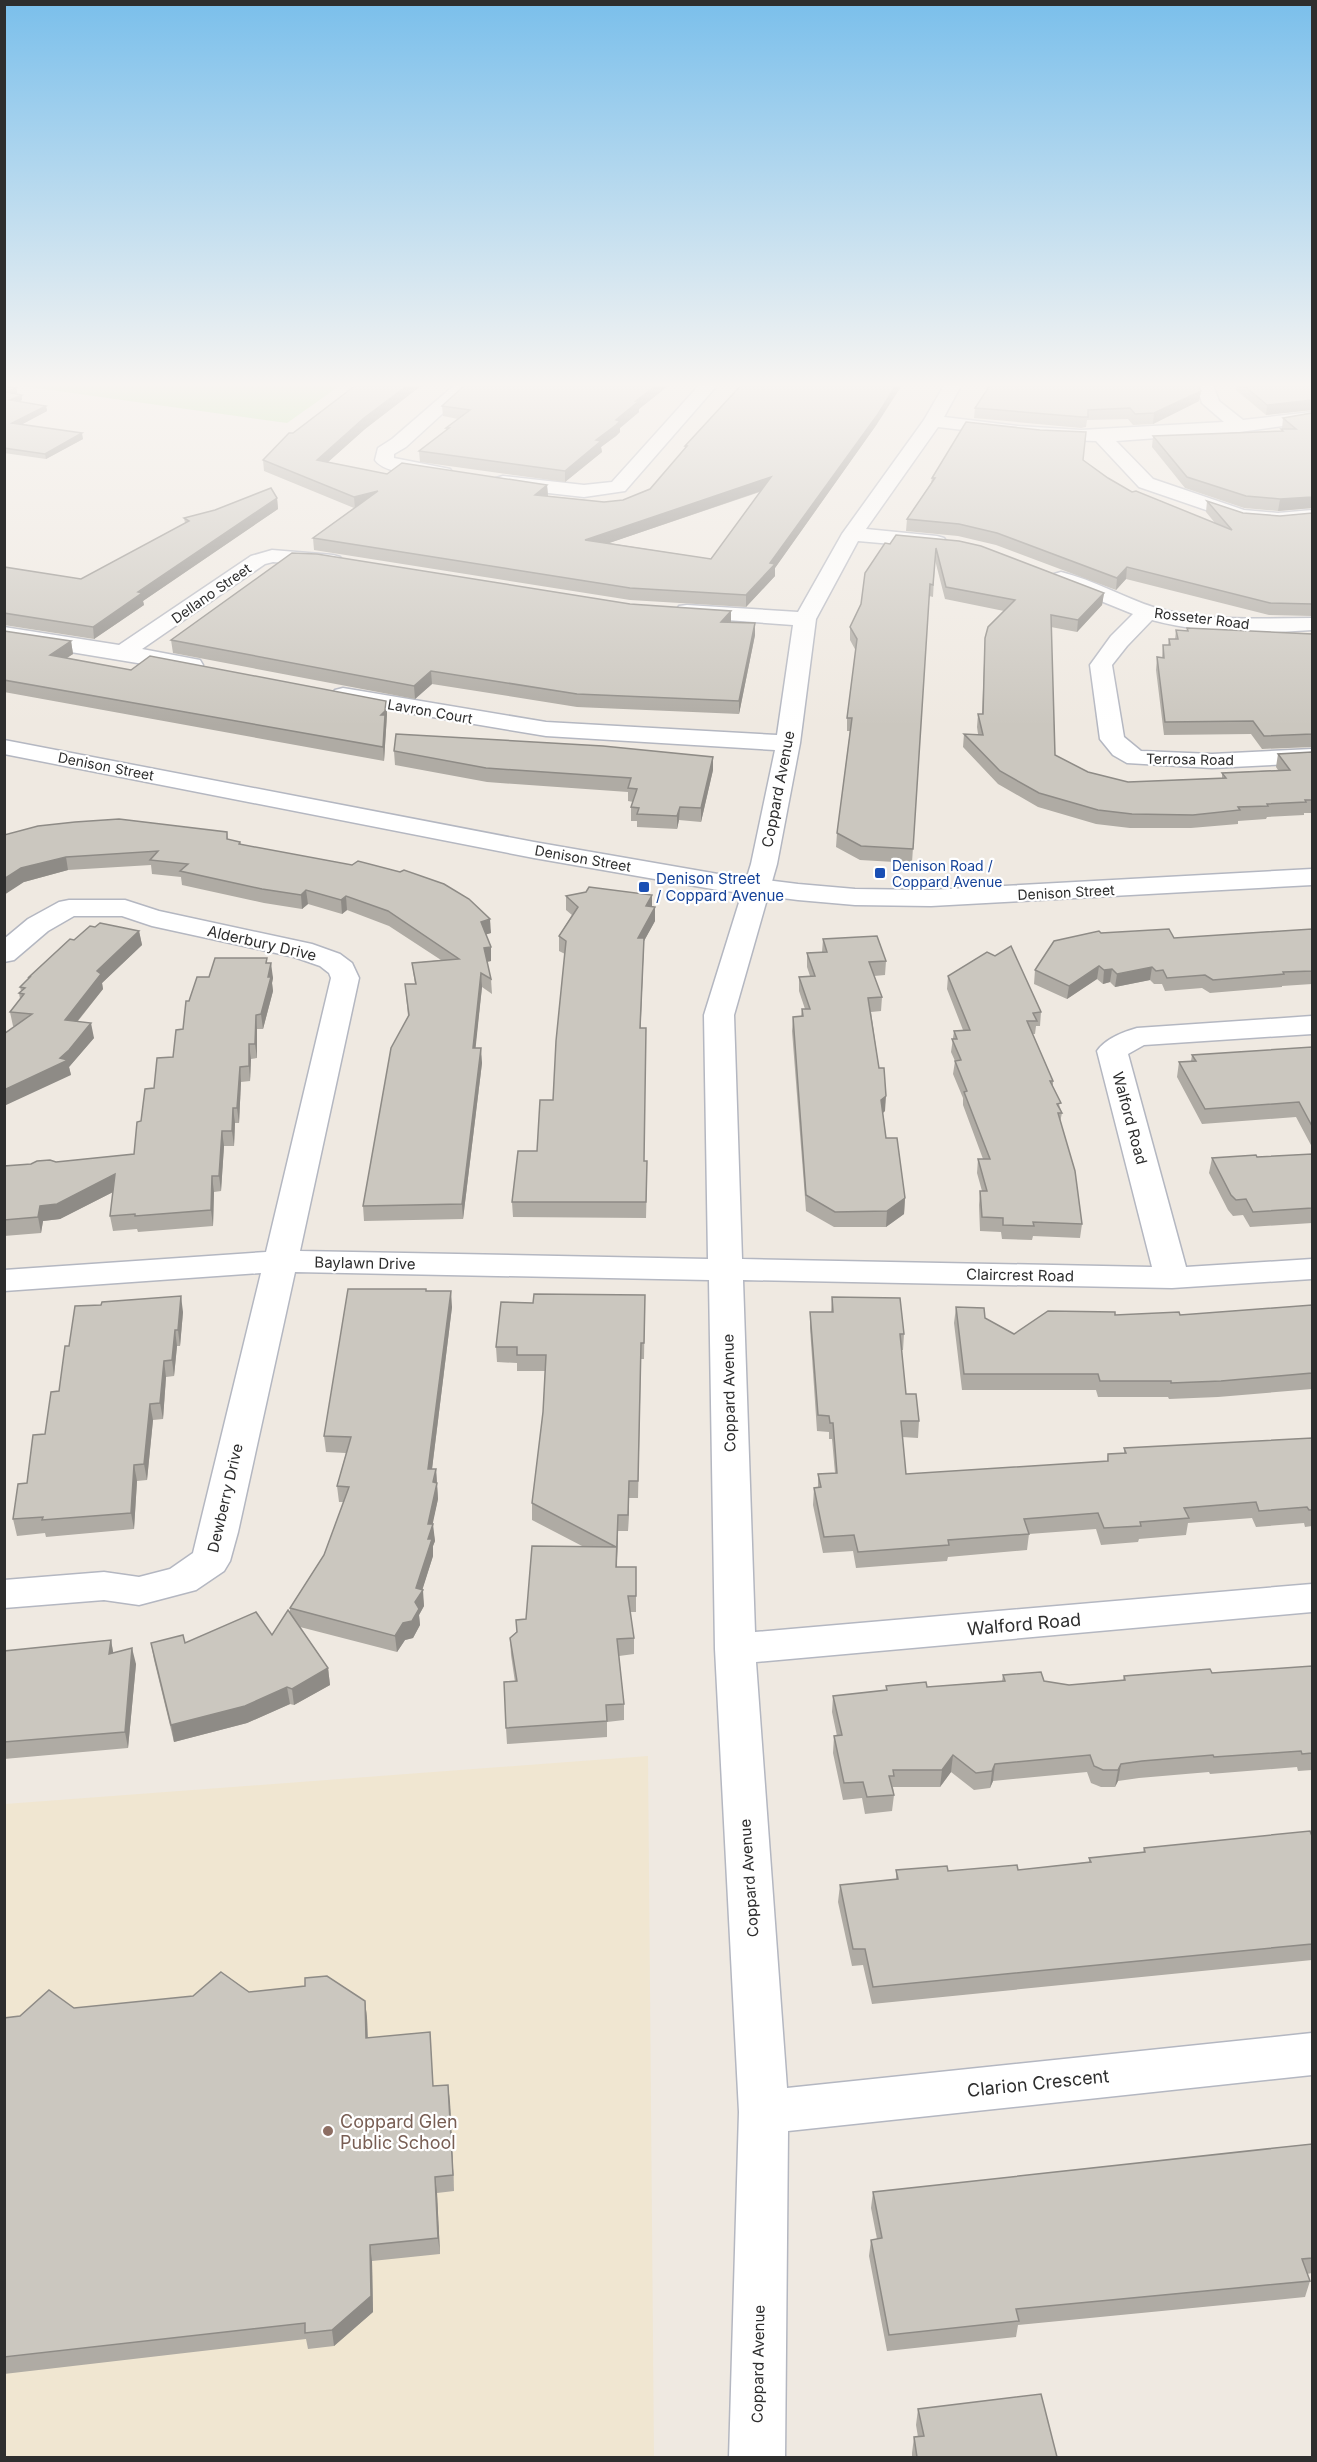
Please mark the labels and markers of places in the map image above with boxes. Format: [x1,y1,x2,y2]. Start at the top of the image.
place label: Denison Road / Coppard Avenue [892,857,1003,890]
marker: Denison Road / Coppard Avenue [873,866,887,880]
place label: Denison Street / Coppard Avenue [656,869,784,905]
marker: Denison Street / Coppard Avenue [637,880,651,894]
place label: Coppard Glen Public School [340,2111,458,2153]
marker: Coppard Glen Public School [321,2124,335,2138]

